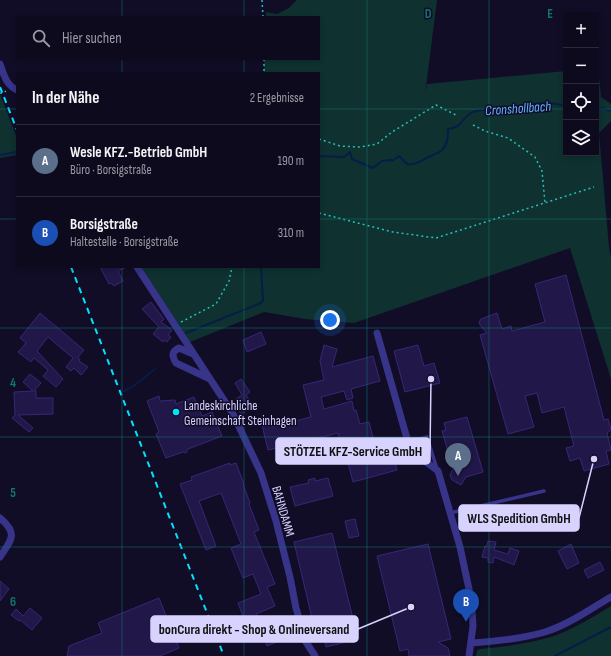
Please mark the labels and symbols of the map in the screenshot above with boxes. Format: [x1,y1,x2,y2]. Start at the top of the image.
text: D [425,6,432,22]
text: E [547,6,553,22]
water label: Cronshollbach [484,98,552,119]
your location [320,310,340,330]
text: 4 [10,375,16,391]
place label: Landeskirchliche Gemeinschaft Steinhagen [184,398,297,429]
marker: Landeskirchliche Gemeinschaft Steinhagen [171,407,181,417]
callout: STÖTZEL KFZ-Service GmbH [276,438,430,464]
text: STÖTZEL KFZ-Service GmbH [284,443,422,460]
pin: A [445,443,471,476]
street label: BAHNDAMM [268,484,298,539]
text: 5 [10,485,16,501]
callout: WLS Spedition GmbH [459,505,579,531]
text: WLS Spedition GmbH [467,510,571,527]
pin: B [453,589,479,622]
text: 6 [10,594,16,610]
callout: bonCura direkt - Shop & Onlineversand [151,616,358,642]
text: bonCura direkt - Shop & Onlineversand [159,621,349,638]

